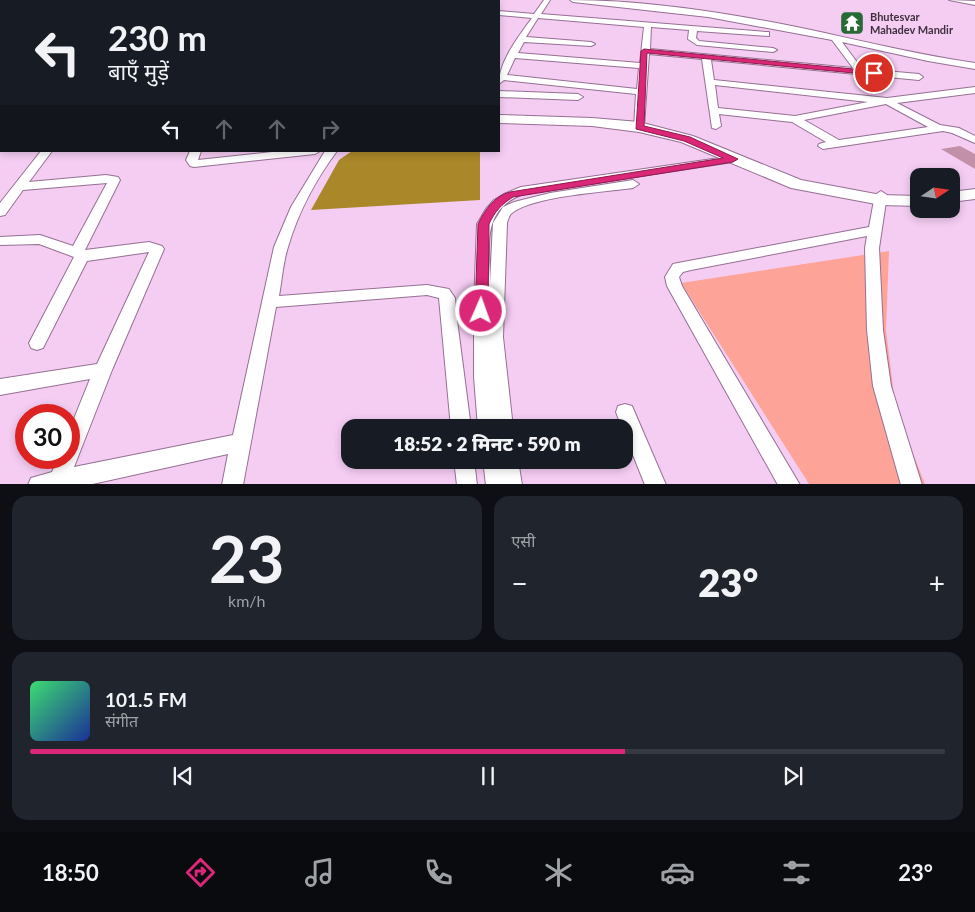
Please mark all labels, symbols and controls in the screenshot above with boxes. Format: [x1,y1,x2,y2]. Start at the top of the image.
temple icon: Bhutesvar Mahadev Mandir [839,10,865,36]
place label: Bhutesvar Mahadev Mandir [870,10,954,36]
text: 230 m [108,16,207,58]
icon: left [25,20,90,85]
pin [853,52,895,94]
text: बाएँ मुड़ें [108,58,169,85]
icon: arrive [860,59,888,87]
icon: left [157,115,185,143]
icon: ahead [210,115,238,143]
icon: ahead [263,115,291,143]
icon: right [316,115,344,143]
north arrow [910,168,960,218]
map controls [910,168,960,218]
position arrow [454,284,506,336]
speed limit sign: 30 [15,404,80,469]
text: 18:52 · 2 मिनट · 590 m [393,432,581,455]
text: 23 [209,519,284,597]
text: एसी [512,531,535,550]
text: 23° [698,559,758,605]
text: − [512,566,528,600]
text: + [929,566,945,600]
text: km/h [228,591,265,610]
text: 101.5 FM [105,688,187,711]
text: संगीत [105,711,138,730]
icon: previous [169,762,197,790]
icon: pause [474,762,502,790]
icon: next [779,762,807,790]
icon: directions [183,855,218,890]
icon: music [302,855,337,890]
icon: phone [421,855,456,890]
icon: climate [541,855,576,890]
icon: car [660,855,695,890]
icon: filters [779,855,814,890]
text: 18:50 [42,859,99,886]
text: 23° [898,859,933,886]

